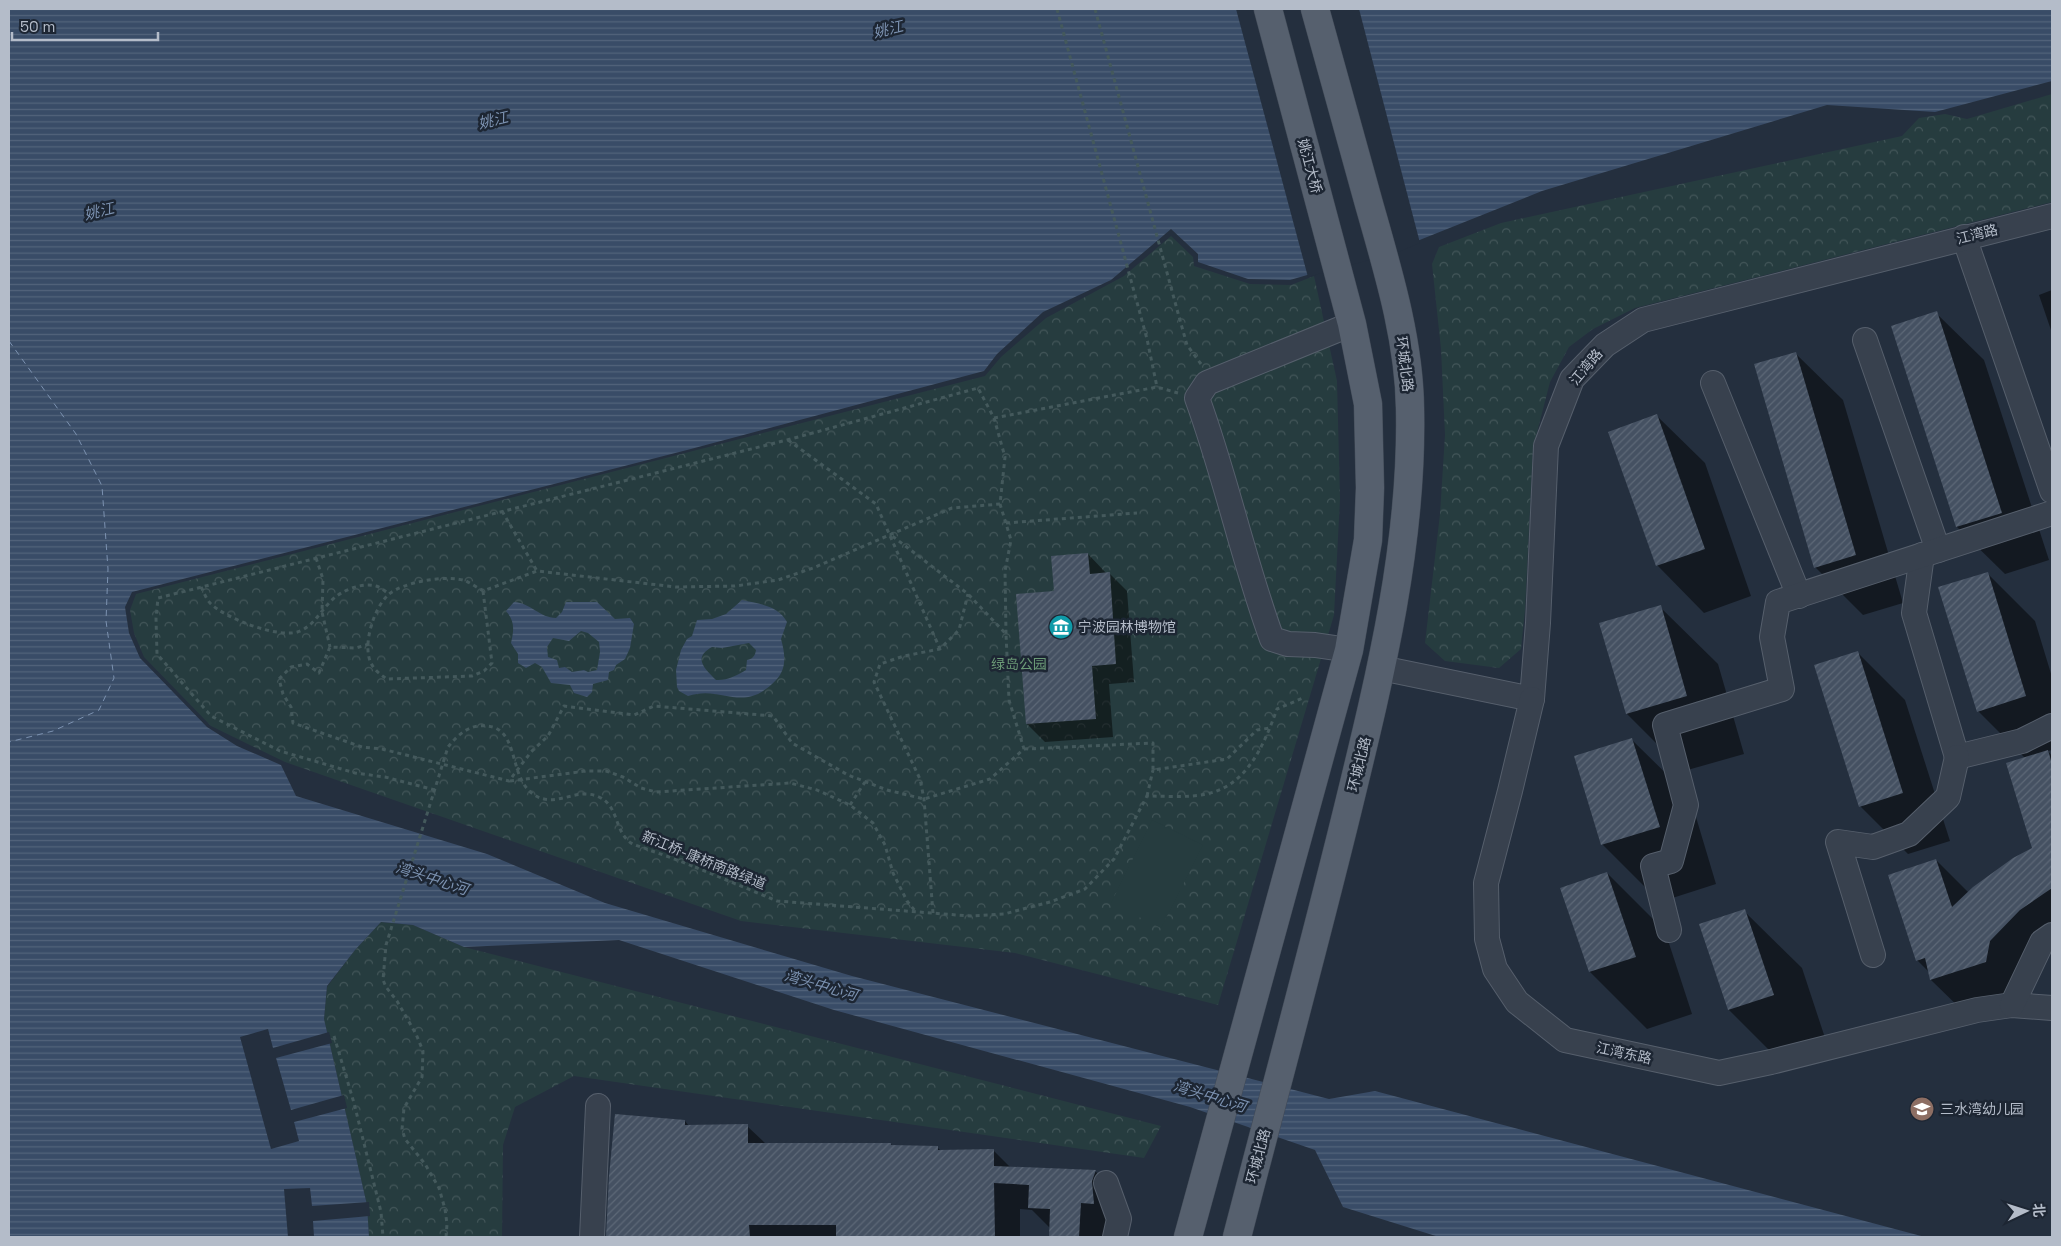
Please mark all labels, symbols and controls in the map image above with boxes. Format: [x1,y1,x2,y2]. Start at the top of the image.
scale bar [12,10,159,42]
water label: 姚江 [871,16,907,42]
text: 50 m [20,17,55,36]
water label: 姚江 [476,107,512,133]
street label: 姚江大桥 [1294,137,1326,195]
water label: 姚江 [82,198,118,224]
street label: 江湾路 [1954,220,2000,248]
street label: 环城北路 [1393,335,1417,393]
street label: 江湾路 [1566,345,1606,389]
museum icon: 宁波园林博物馆 [1048,614,1074,640]
place label: 宁波园林博物馆 [1078,618,1176,636]
park label: 绿岛公园 [991,655,1047,673]
street label: 环城北路 [1343,735,1375,793]
street label: 新江桥-康桥南路绿道 [639,827,769,893]
water label: 湾头中心河 [393,857,473,900]
water label: 湾头中心河 [782,966,863,1005]
street label: 江湾东路 [1595,1038,1653,1068]
water label: 湾头中心河 [1171,1076,1252,1117]
school or university icon: 三水湾幼儿园 [1909,1096,1935,1122]
place label: 三水湾幼儿园 [1940,1100,2024,1118]
street label: 环城北路 [1242,1127,1274,1185]
north arrow [2001,1186,2051,1236]
text: 北 [2030,1202,2048,1218]

